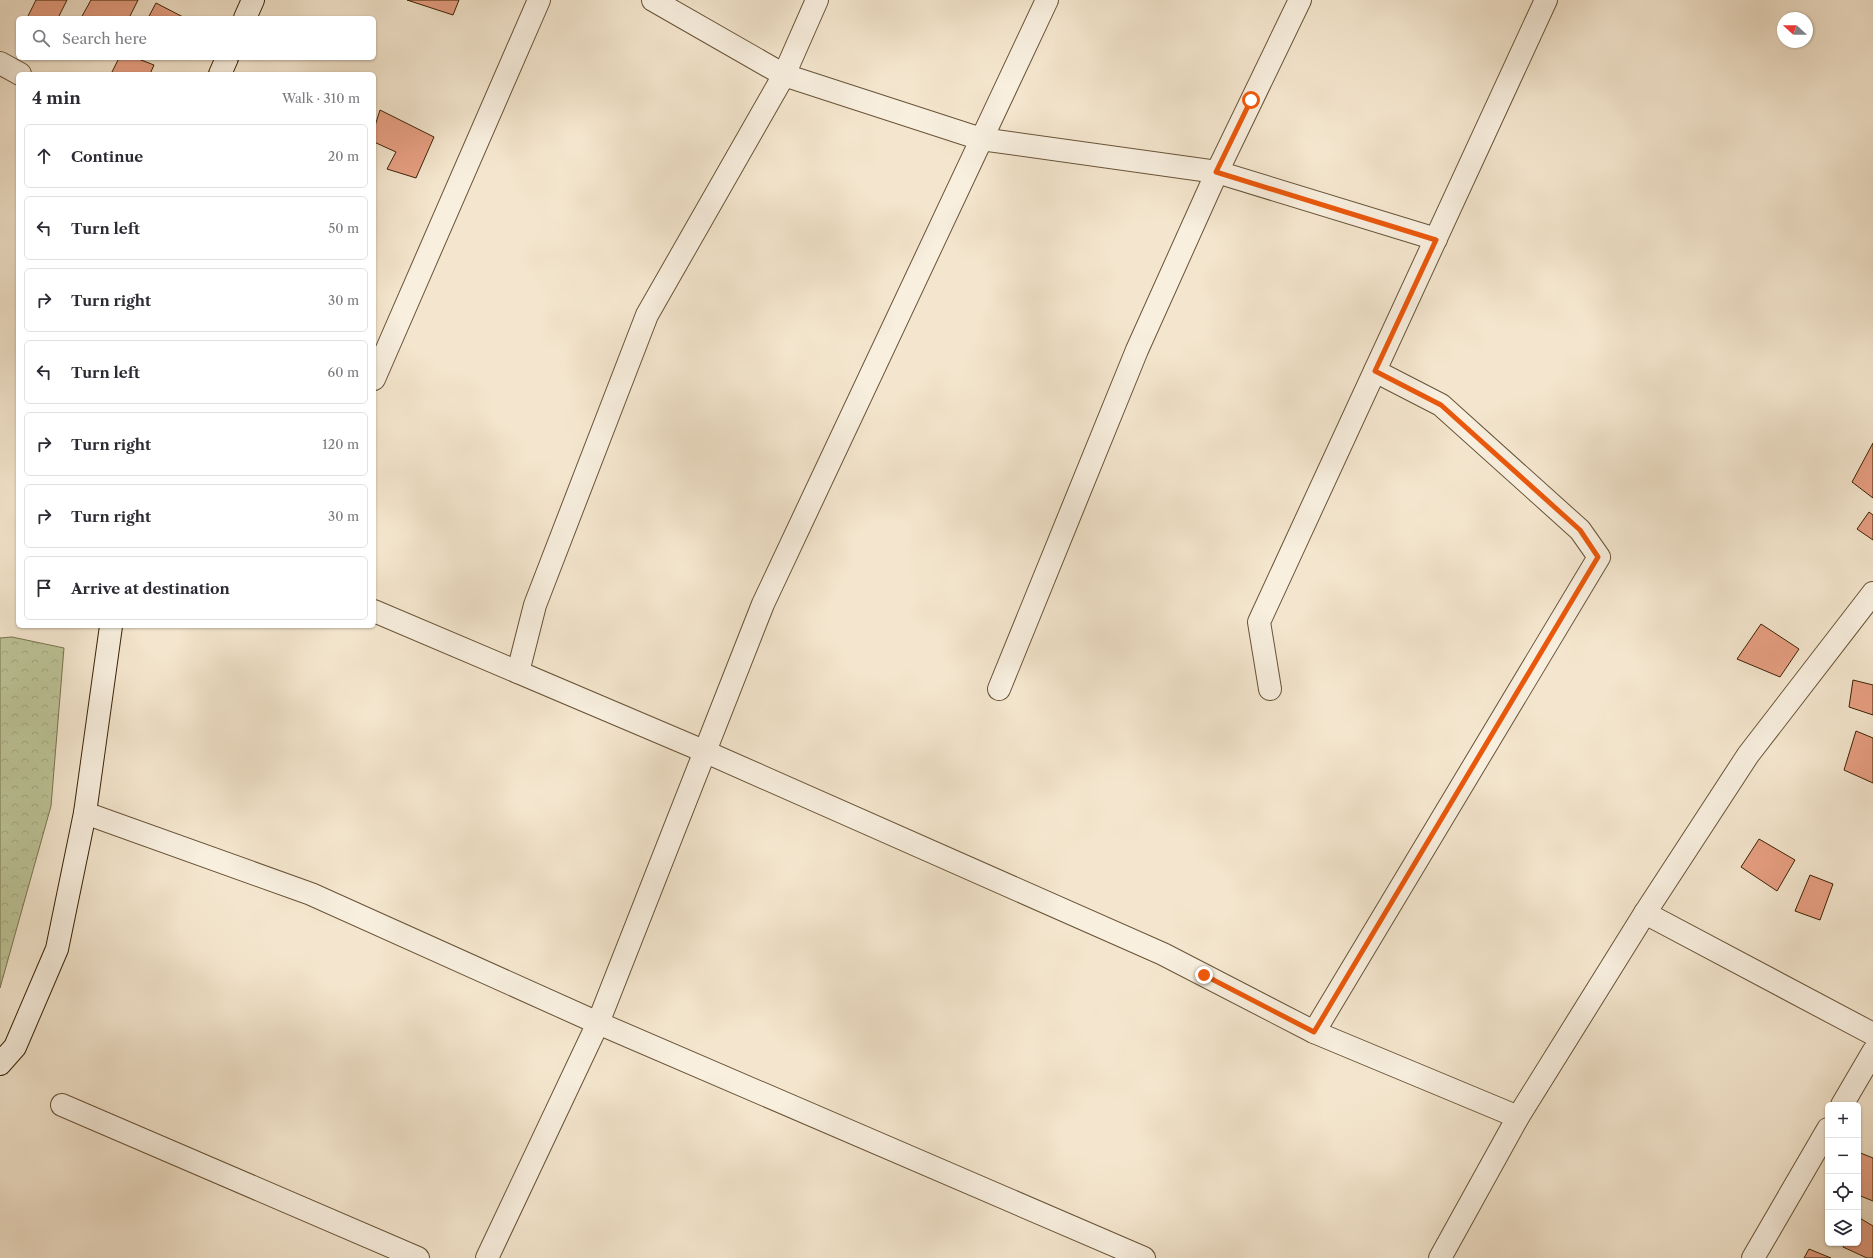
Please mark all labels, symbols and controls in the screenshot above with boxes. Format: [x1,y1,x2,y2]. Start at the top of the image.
north arrow [1777,12,1813,48]
search box [16,16,376,60]
icon: search [30,27,52,49]
text: Search here [62,29,147,48]
text: 4 min [32,88,81,108]
text: Walk · 310 m [282,90,360,106]
route start [1242,91,1260,109]
icon: ahead [33,145,55,167]
text: Continue [71,147,143,166]
text: 20 m [328,148,359,164]
icon: left [33,217,55,239]
text: Turn left [71,219,140,238]
text: 50 m [328,220,359,236]
icon: right [33,289,55,311]
text: Turn right [71,291,151,310]
text: 30 m [328,292,359,308]
icon: left [33,361,55,383]
text: Turn left [71,363,140,382]
text: 60 m [328,364,359,380]
icon: right [33,433,55,455]
text: Turn right [71,435,151,454]
text: 120 m [322,436,359,452]
icon: right [33,505,55,527]
text: Turn right [71,507,151,526]
text: 30 m [328,508,359,524]
icon: arrive [33,577,55,599]
text: Arrive at destination [71,579,230,598]
route end [1195,966,1213,984]
map controls [1825,1102,1861,1246]
button: + [1825,1102,1861,1138]
button: − [1825,1138,1861,1174]
button: locate [1825,1174,1861,1210]
button: layers [1825,1210,1861,1246]

